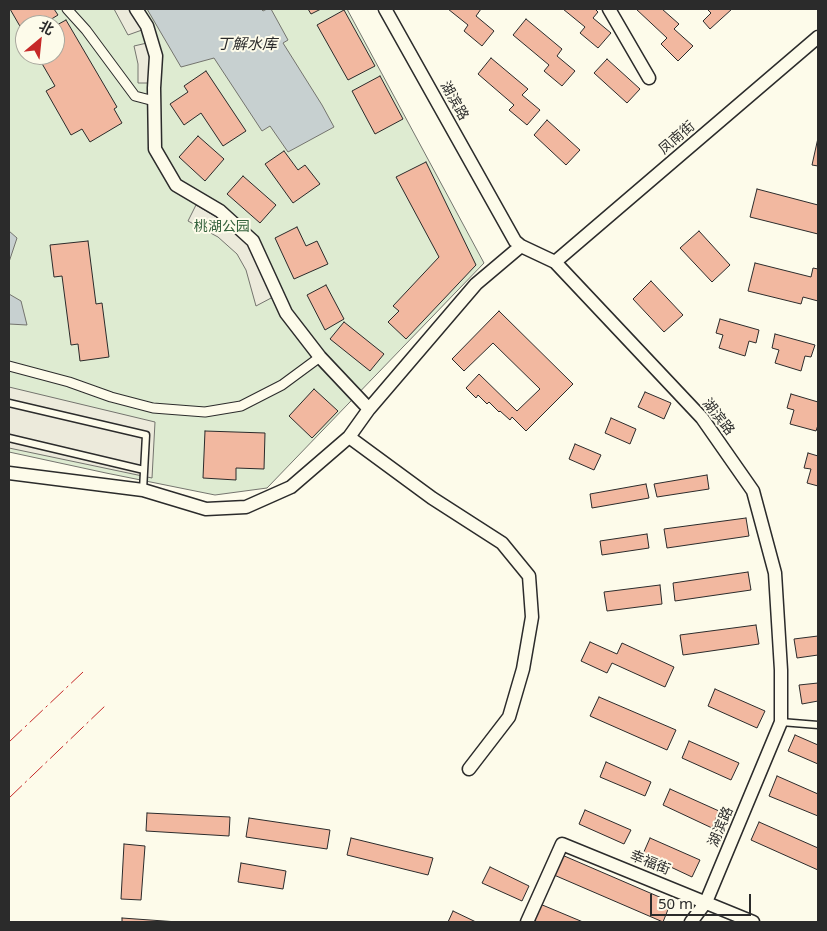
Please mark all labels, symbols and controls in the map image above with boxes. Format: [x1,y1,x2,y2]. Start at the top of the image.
north arrow [15,15,65,65]
text: 北 [36,16,57,39]
water label: 丁解水库 [217,36,277,54]
street label: 湖滨路 [436,79,472,123]
street label: 凤南街 [656,118,698,158]
park label: 桃湖公园 [194,219,250,235]
street label: 湖滨路 [698,395,738,439]
street label: 湖滨路 [705,804,737,850]
street label: 幸福街 [627,847,673,879]
scale bar [652,884,753,916]
text: 50 m [658,893,693,913]

